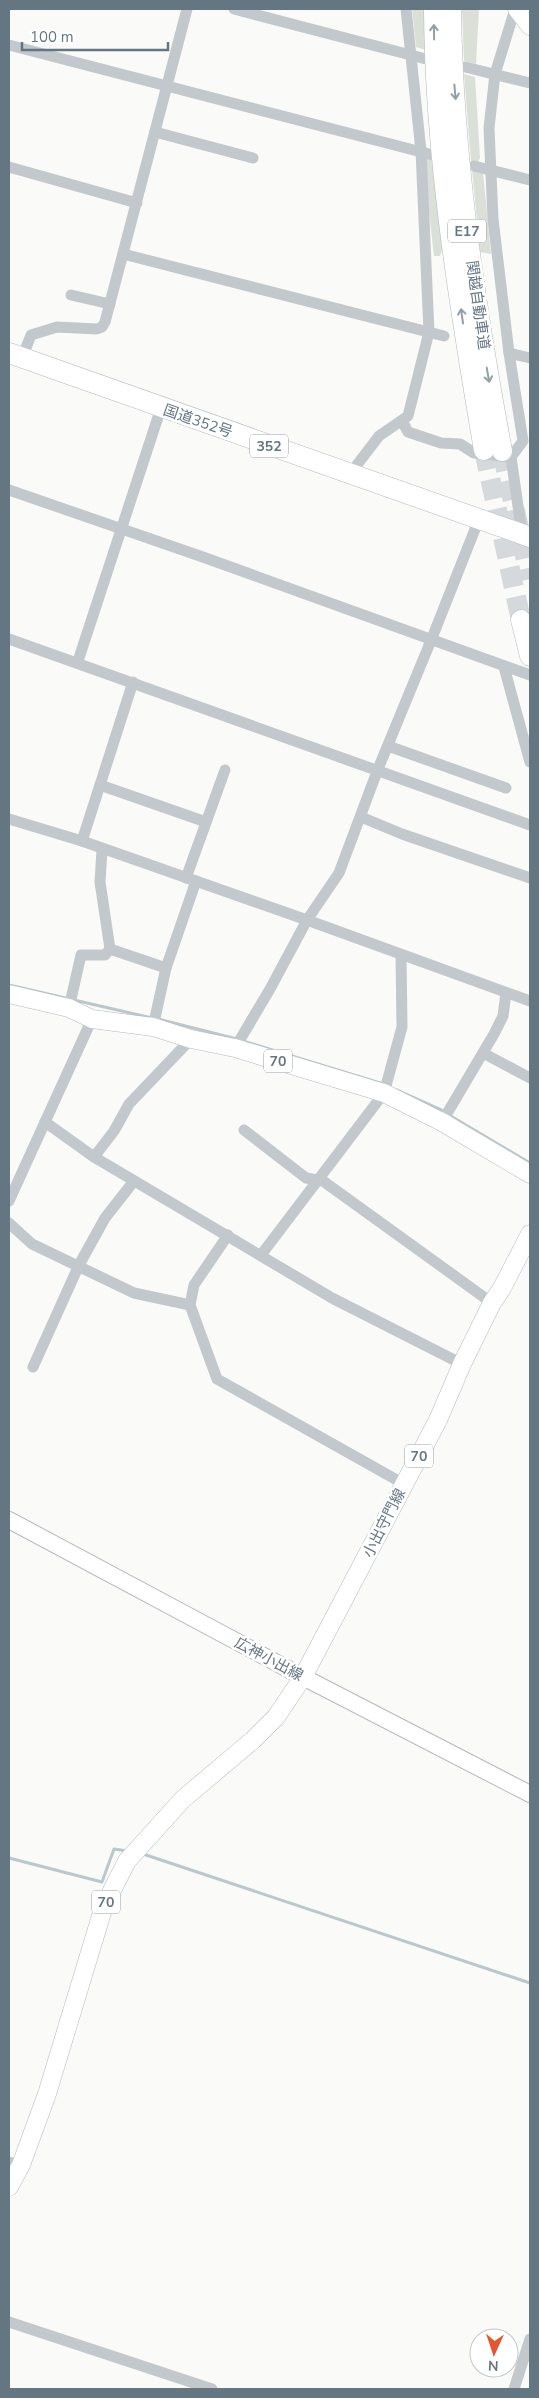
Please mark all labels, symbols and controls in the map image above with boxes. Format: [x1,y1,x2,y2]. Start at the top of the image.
scale bar [22,20,169,52]
one-way arrow [429,24,439,40]
text: 100 m [30,27,74,47]
one-way arrow [451,84,460,100]
road number: E17 [448,220,486,242]
street label: 関越自動車道 [462,259,494,351]
one-way arrow [457,308,467,324]
one-way arrow [484,367,493,383]
street label: 国道352号 [161,400,235,442]
road number: 352 [250,434,288,458]
road number: 70 [264,1050,292,1072]
road number: 70 [405,1444,433,1468]
street label: 小出守門線 [358,1485,410,1561]
street label: 広神小出線 [231,1633,307,1685]
road number: 70 [92,1890,120,1914]
north arrow [469,2328,519,2378]
text: N [488,2356,499,2375]

